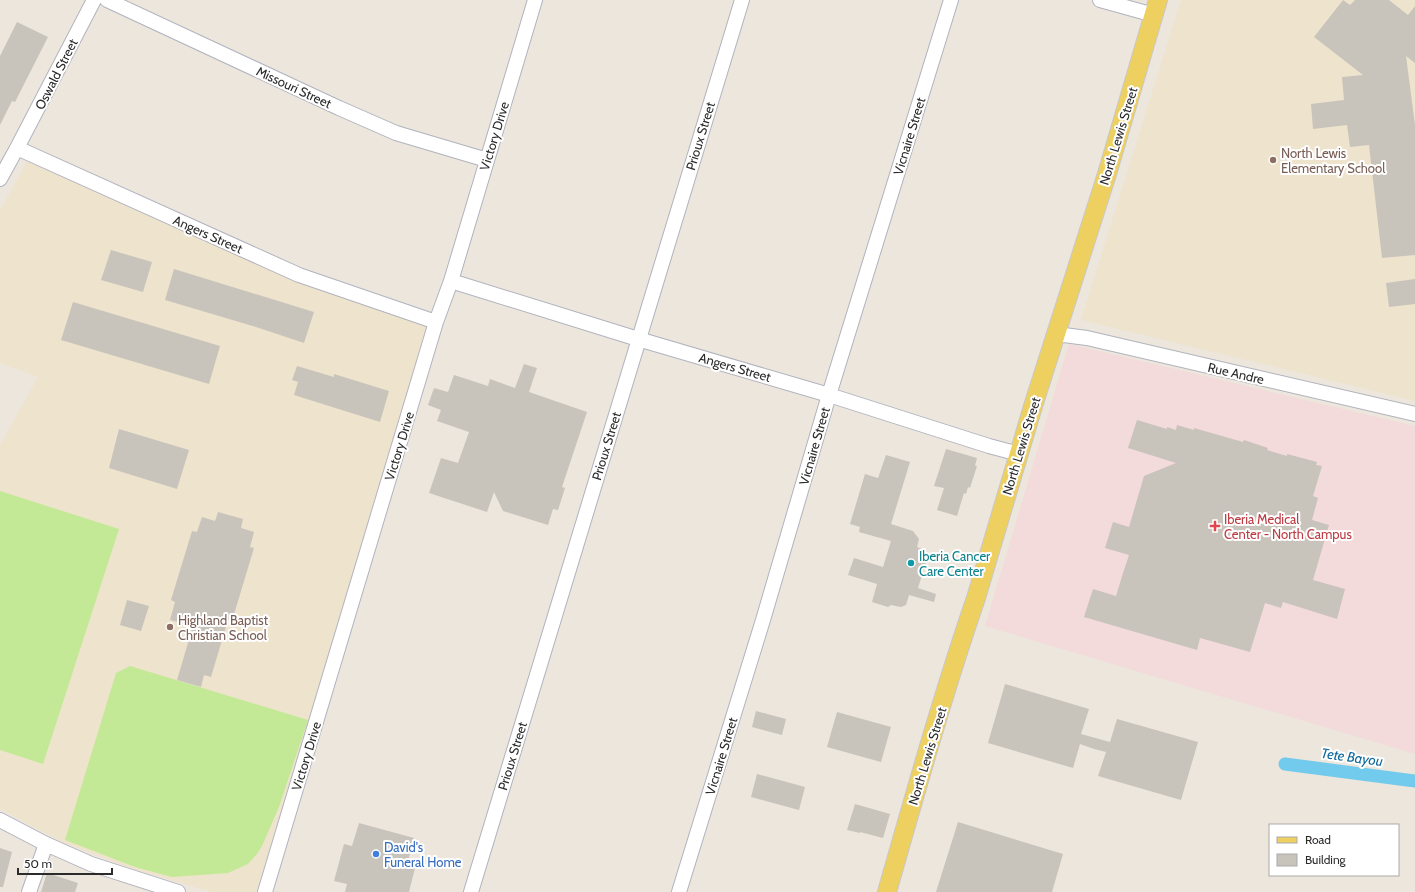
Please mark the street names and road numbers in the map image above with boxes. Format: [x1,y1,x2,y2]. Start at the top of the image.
street label: Oswald Street [31,35,81,112]
street label: Missouri Street [254,63,335,112]
street label: North Lewis Street [1096,85,1141,187]
street label: Vicnaire Street [890,95,929,177]
street label: Victory Drive [476,99,512,172]
street label: Prioux Street [682,99,718,172]
street label: Angers Street [171,212,246,257]
street label: Angers Street [697,349,773,385]
street label: Rue Andre [1206,359,1266,387]
street label: North Lewis Street [999,395,1044,497]
street label: Vicnaire Street [795,405,833,487]
street label: Victory Drive [381,409,417,482]
street label: Prioux Street [588,409,624,482]
street label: North Lewis Street [905,705,950,807]
street label: Vicnaire Street [702,715,741,797]
street label: Victory Drive [288,719,324,792]
street label: Prioux Street [494,719,530,792]

